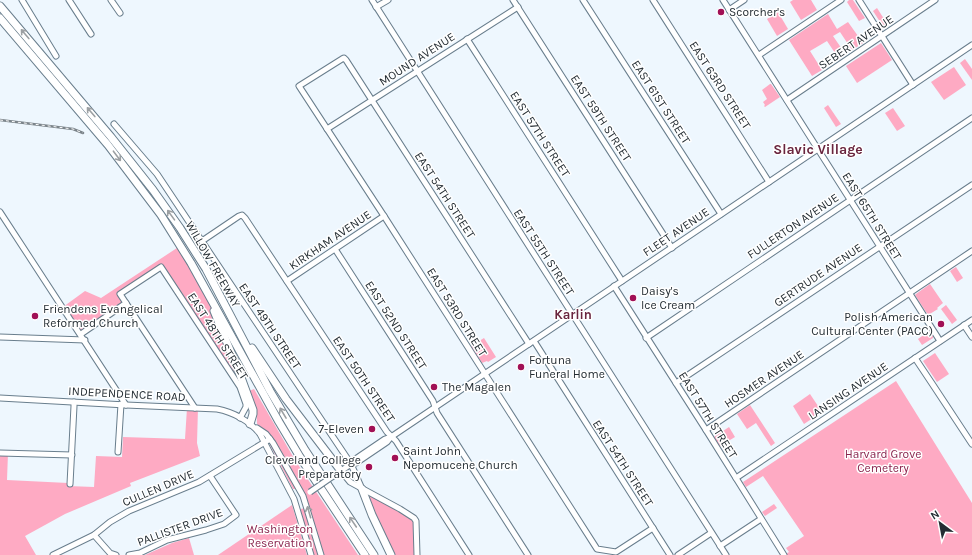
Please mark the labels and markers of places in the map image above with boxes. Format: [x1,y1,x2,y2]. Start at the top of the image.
place label: Scorcher's [729,5,785,19]
marker: Scorcher's [716,7,726,17]
place label: Daisy's Ice Cream [641,284,695,312]
marker: Daisy's Ice Cream [628,293,638,303]
place label: Friendens Evangelical Reformed Church [43,302,163,330]
place label: Polish American Cultural Center (PACC) [811,310,933,338]
marker: Friendens Evangelical Reformed Church [30,311,40,321]
marker: Polish American Cultural Center (PACC) [936,319,946,329]
place label: Fortuna Funeral Home [529,353,605,381]
marker: Fortuna Funeral Home [516,362,526,372]
place label: The Magalen [442,380,511,394]
marker: The Magalen [429,382,439,392]
place label: 7-Eleven [318,422,364,436]
marker: 7-Eleven [367,424,377,434]
place label: Saint John Nepomucene Church [403,444,518,472]
place label: Cleveland College Preparatory [265,453,361,481]
marker: Saint John Nepomucene Church [390,453,400,463]
marker: Cleveland College Preparatory [364,462,374,472]

